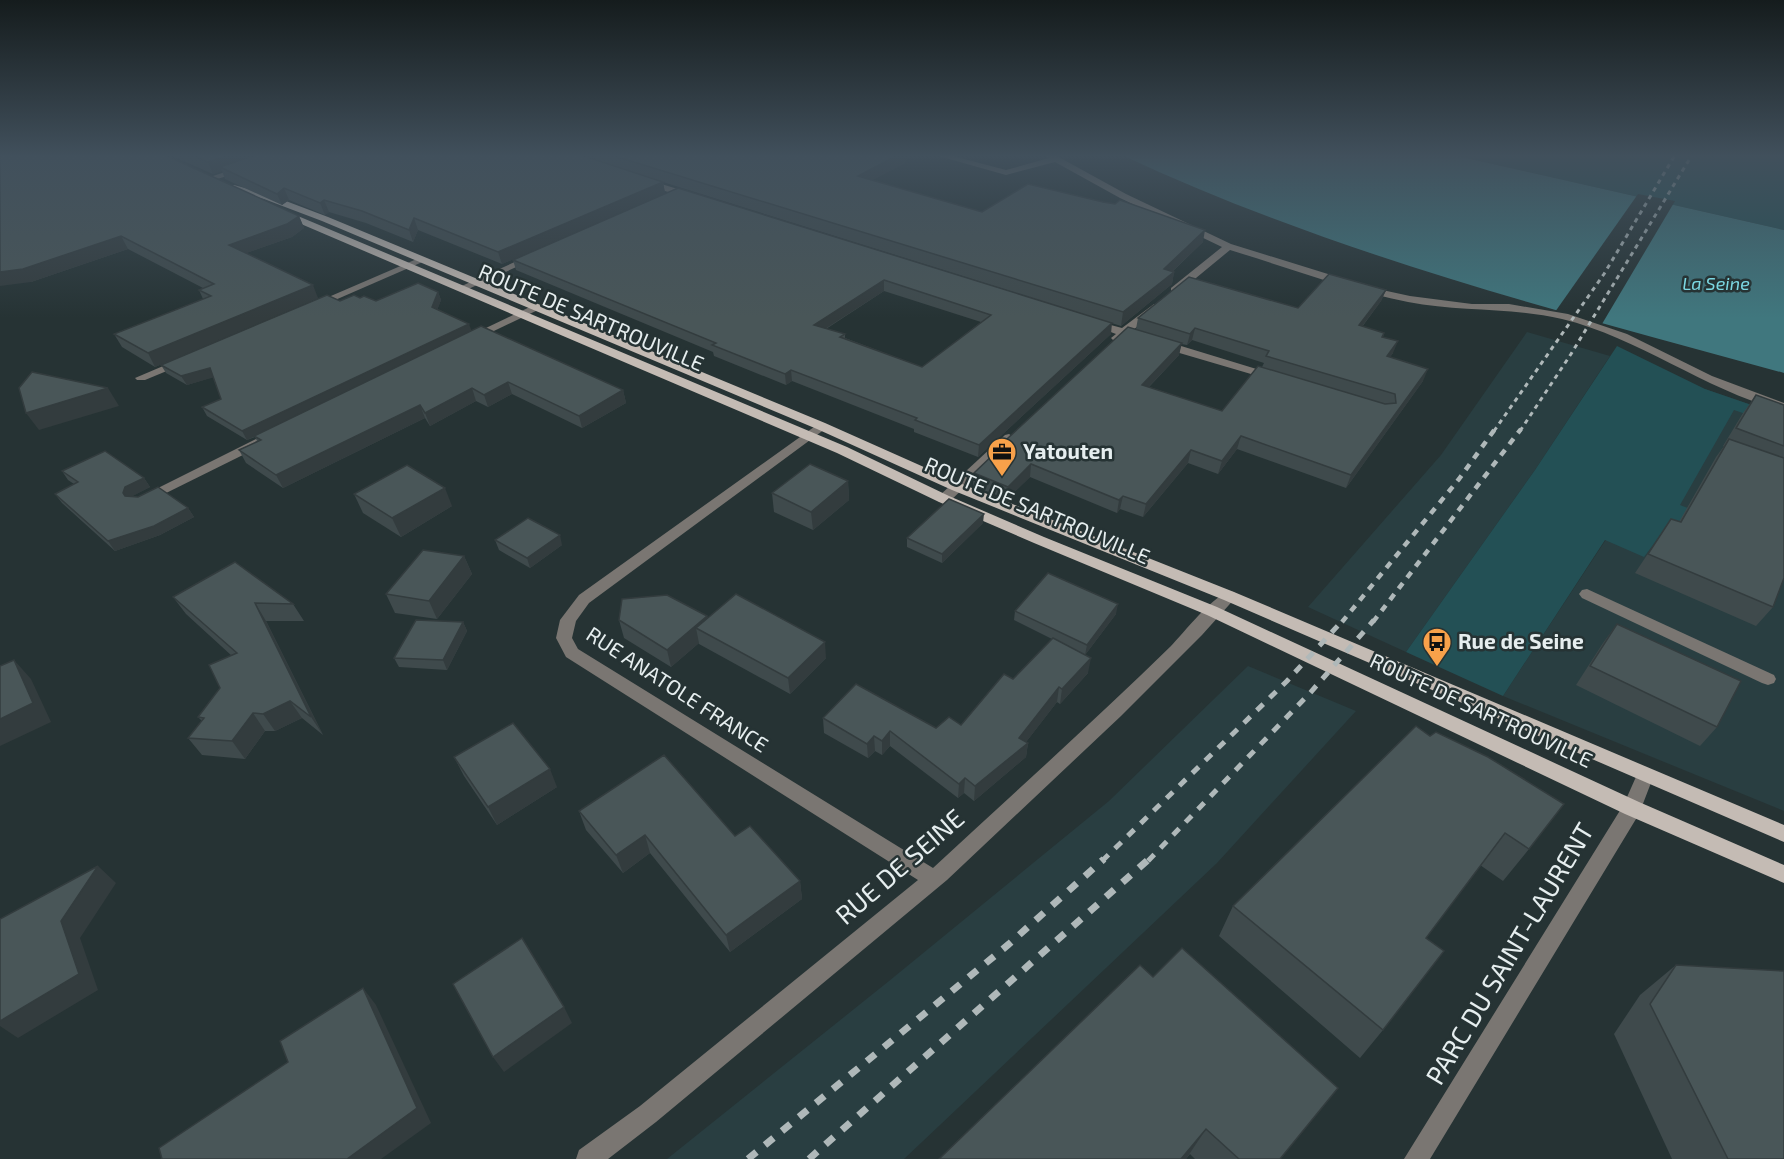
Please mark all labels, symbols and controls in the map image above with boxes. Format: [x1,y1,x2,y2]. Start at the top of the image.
street label: ROUTE DE SARTROUVILLE [475,258,708,375]
water label: La Seine [1682,272,1750,294]
office icon: Yatouten [986,436,1018,478]
place label: Yatouten [1023,438,1113,463]
street label: ROUTE DE SARTROUVILLE [921,451,1154,568]
street label: RUE ANATOLE FRANCE [582,621,773,757]
bus stop icon: Rue de Seine [1421,626,1453,668]
place label: Rue de Seine [1458,628,1584,653]
street label: ROUTE DE SARTROUVILLE [1366,647,1597,772]
street label: RUE DE SEINE [828,802,970,930]
street label: PARC DU SAINT-LAURENT [1418,817,1599,1090]

